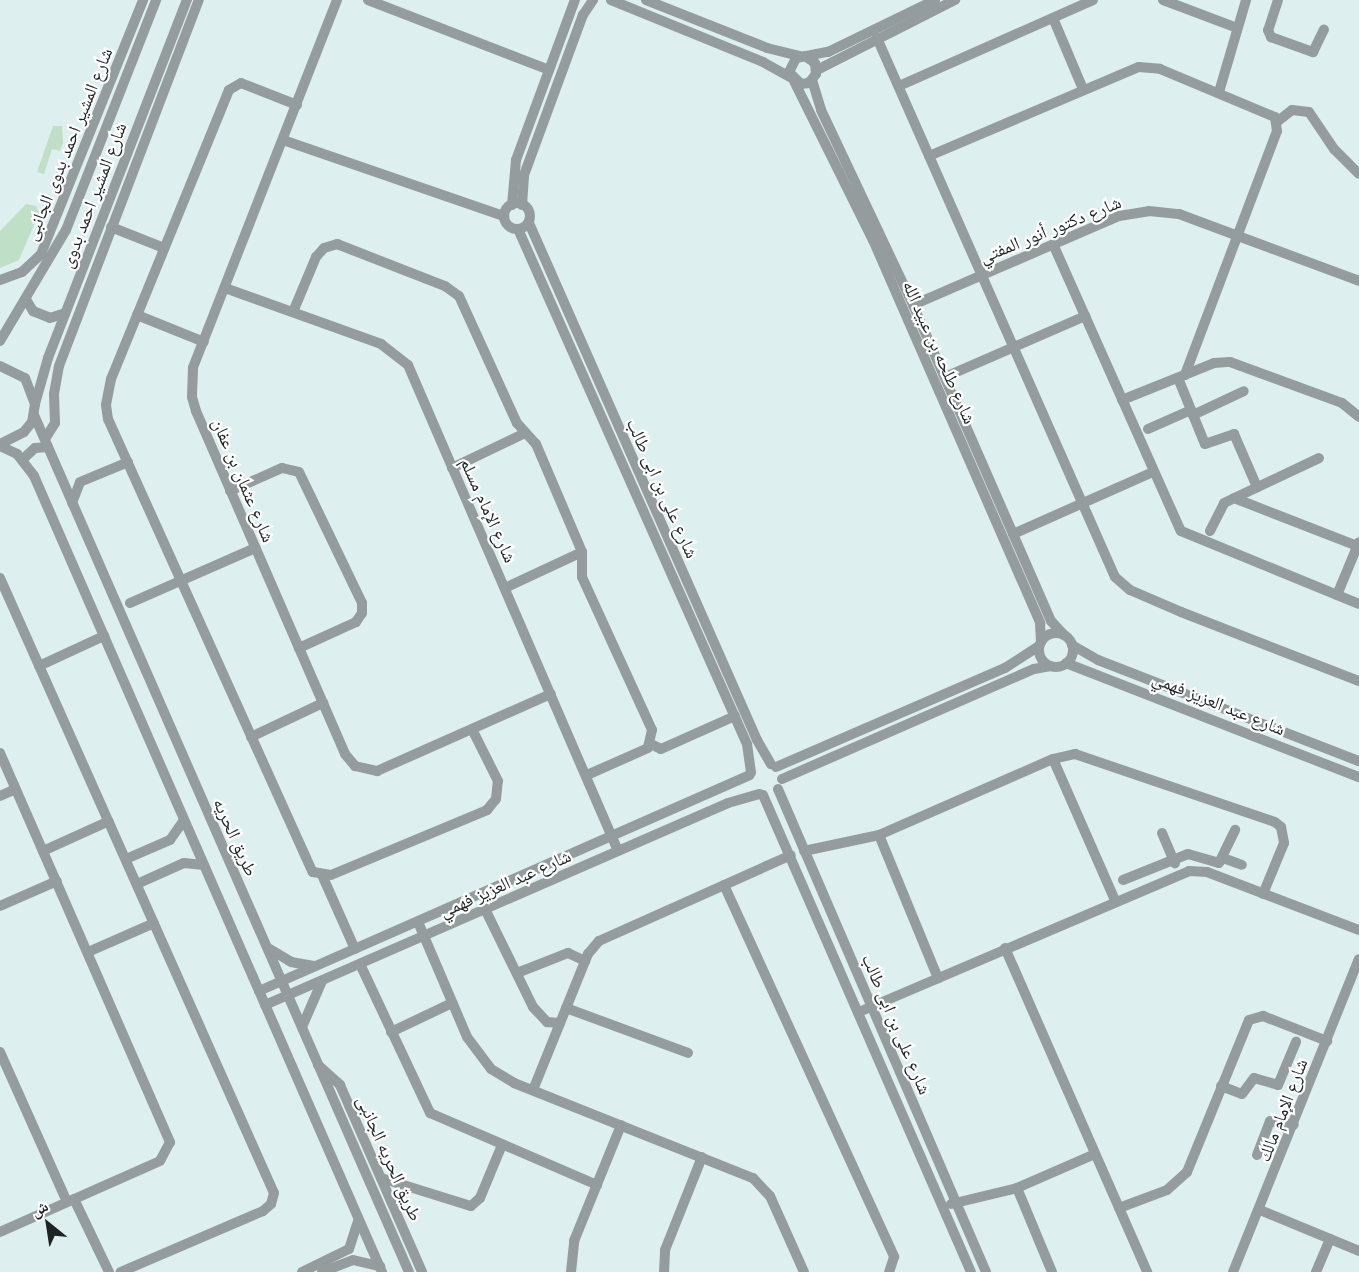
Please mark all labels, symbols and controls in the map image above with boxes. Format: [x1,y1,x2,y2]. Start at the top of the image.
street label: شارع المشير احمد بدوى الجانبى [19,45,117,243]
street label: شارع المشير احمد بدوى [55,119,131,271]
street label: شارع دكتور أنور المفتي [976,191,1124,267]
street label: شارع طلحه بن عبيد الله [899,277,981,427]
street label: شارع عثمان بن عفان [208,415,280,545]
street label: شارع على بن ابى طالب [623,415,703,561]
street label: شارع الإمام مسلم [456,454,522,566]
street label: شارع عبد العزيز فهمي [1149,667,1289,739]
street label: طريق الحريه [209,795,263,879]
street label: شارع عبد العزيز فهمي [436,844,574,922]
street label: شارع على بن ابى طالب [858,950,936,1098]
street label: شارع الإمام مالك [1252,1056,1312,1164]
street label: طريق الحريه الجانبى [353,1092,427,1224]
north arrow [18,1194,78,1254]
text: ش [27,1196,51,1220]

